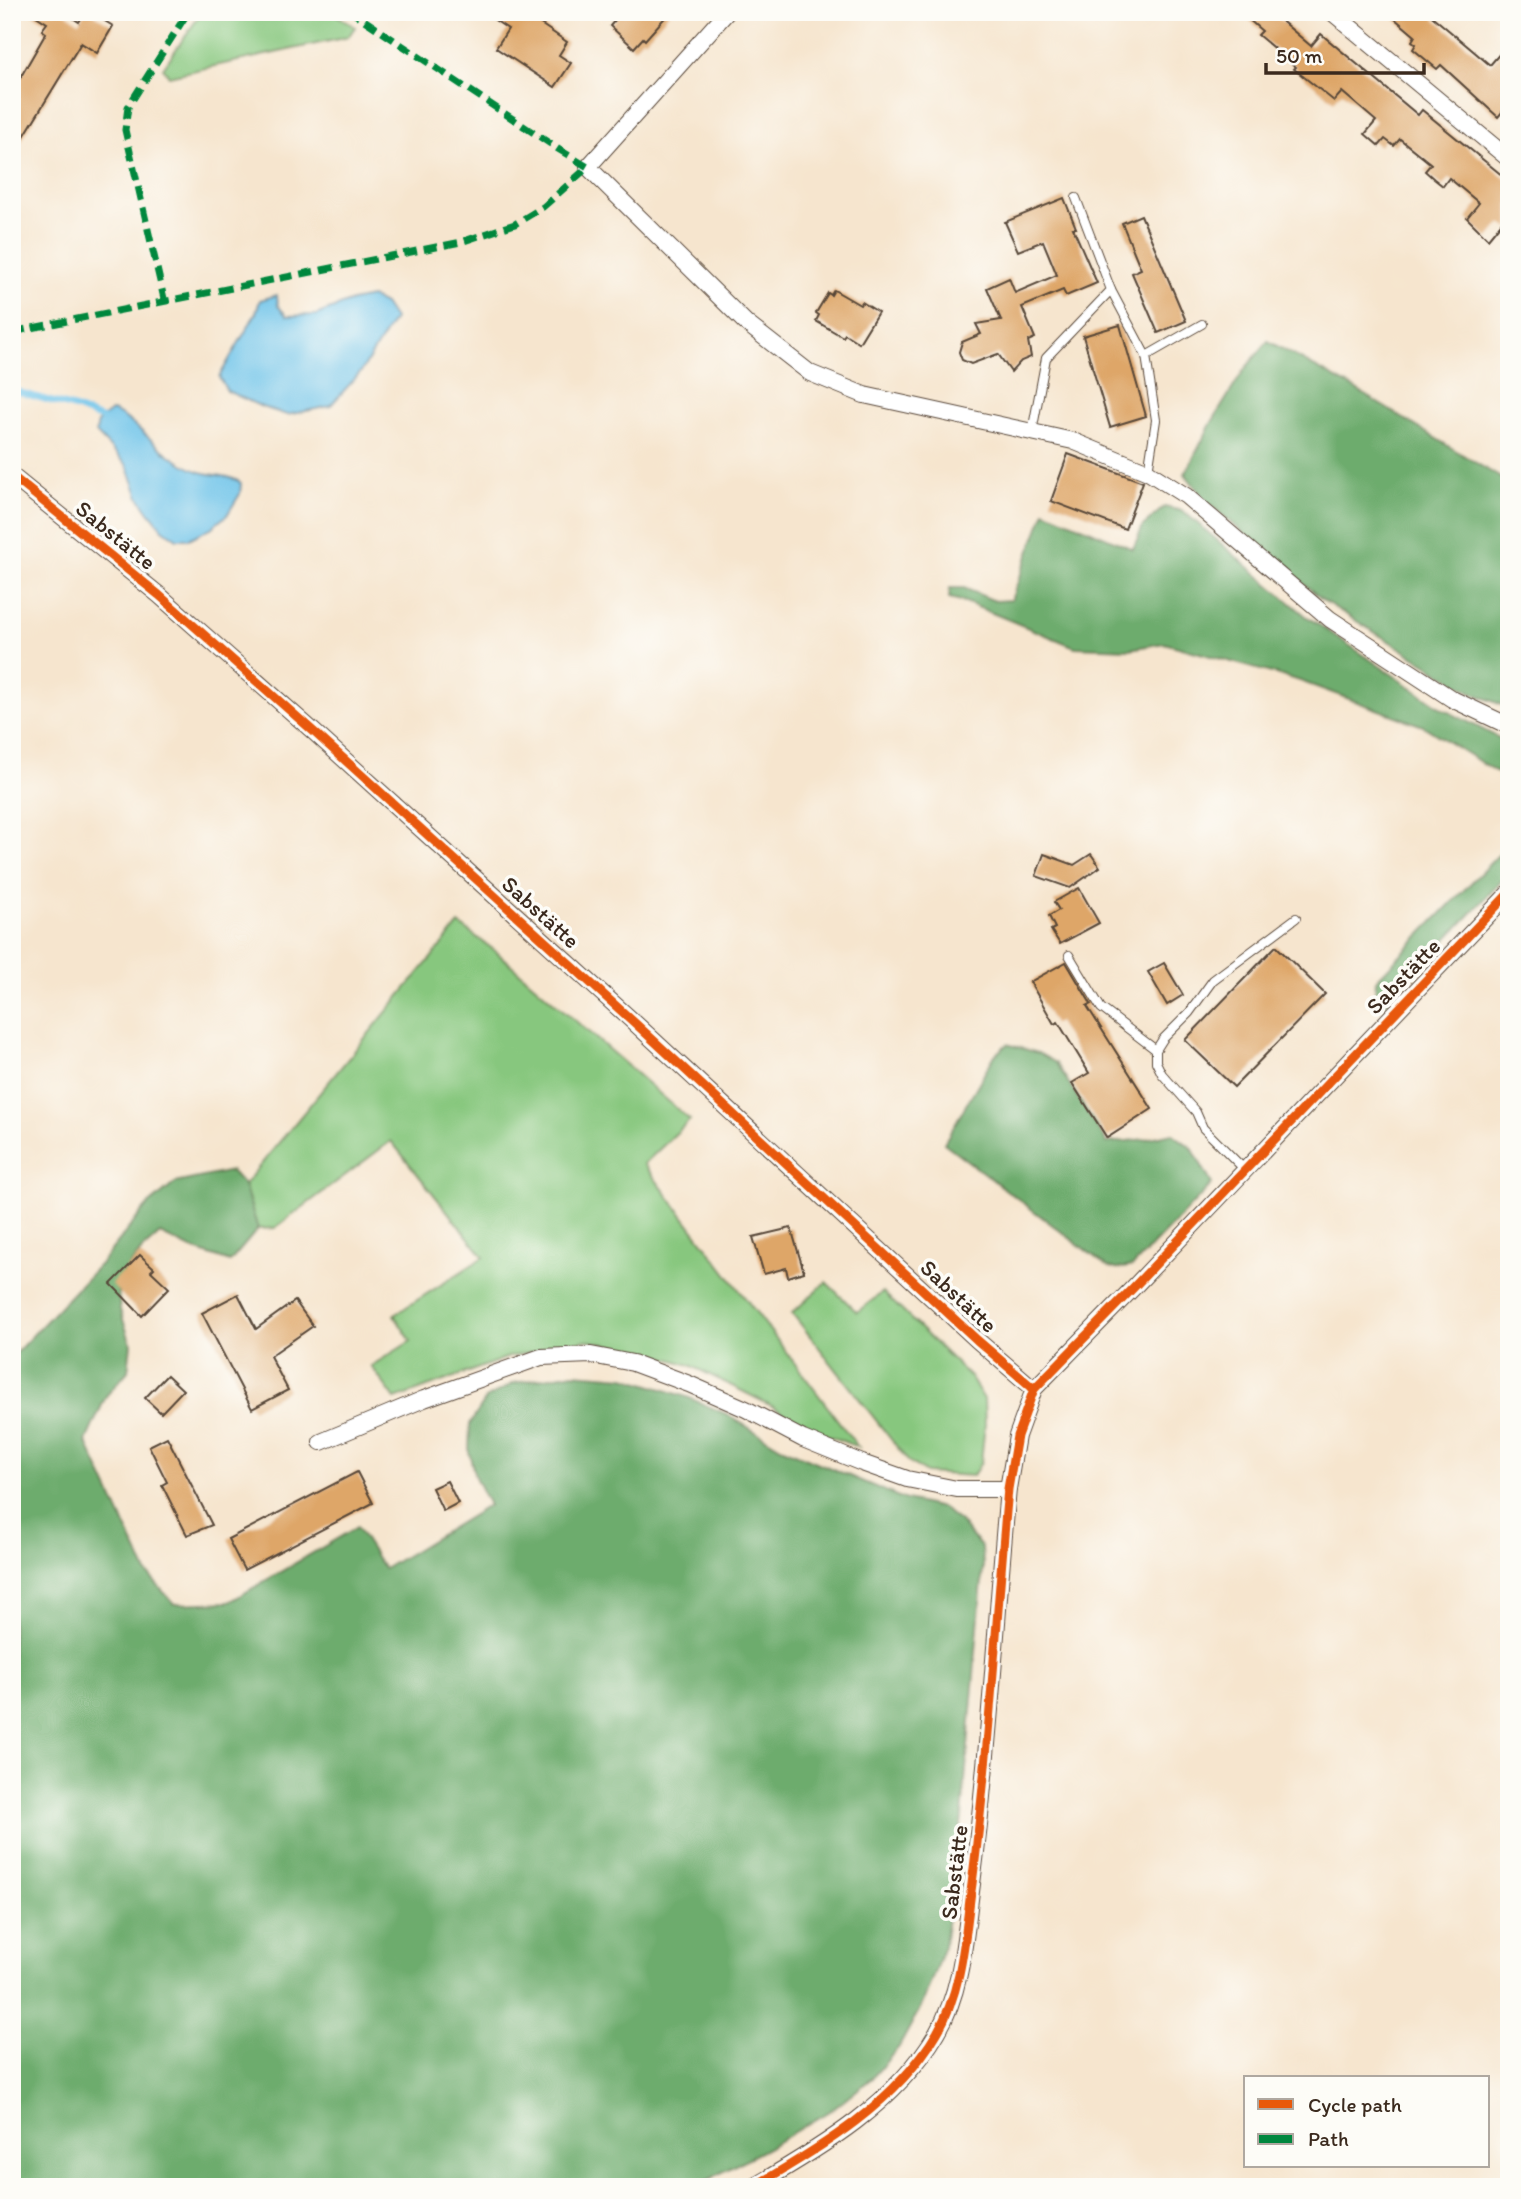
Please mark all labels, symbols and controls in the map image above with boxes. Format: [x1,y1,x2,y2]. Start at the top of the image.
scale bar [1266,32,1423,76]
text: 50 m [1276,43,1323,68]
street label: Sabstätte [70,494,162,576]
street label: Sabstätte [496,870,586,954]
street label: Sabstätte [1360,932,1446,1020]
street label: Sabstätte [915,1253,1003,1339]
street label: Sabstätte [934,1823,974,1921]
legend [1244,2076,1490,2168]
text: Cycle path [1308,2092,1402,2117]
text: Path [1308,2126,1349,2151]

